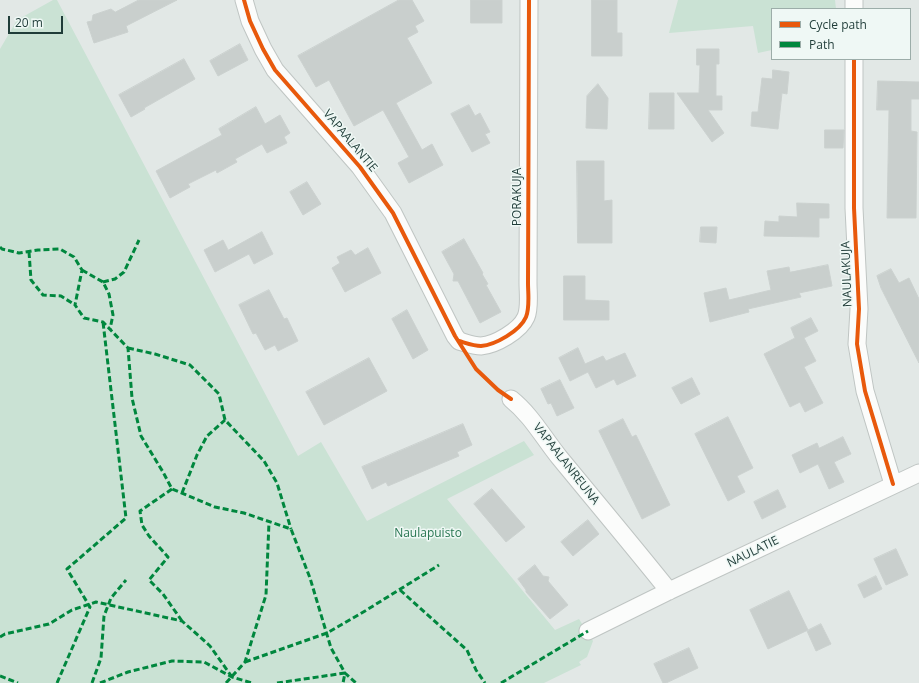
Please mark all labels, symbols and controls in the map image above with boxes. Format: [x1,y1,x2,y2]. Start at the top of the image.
scale bar [10,8,65,34]
legend [771,8,911,60]
text: 20 m [15,14,43,31]
text: Cycle path [809,16,867,33]
text: Path [809,36,835,53]
street label: VAPAALANTIE [320,107,380,175]
street label: PORAKUJA [511,168,525,226]
street label: NAULAKUJA [839,241,855,307]
street label: VAPAALANREUNA [530,420,602,508]
park label: Naulapuisto [394,527,462,541]
street label: NAULATIE [725,533,781,571]

